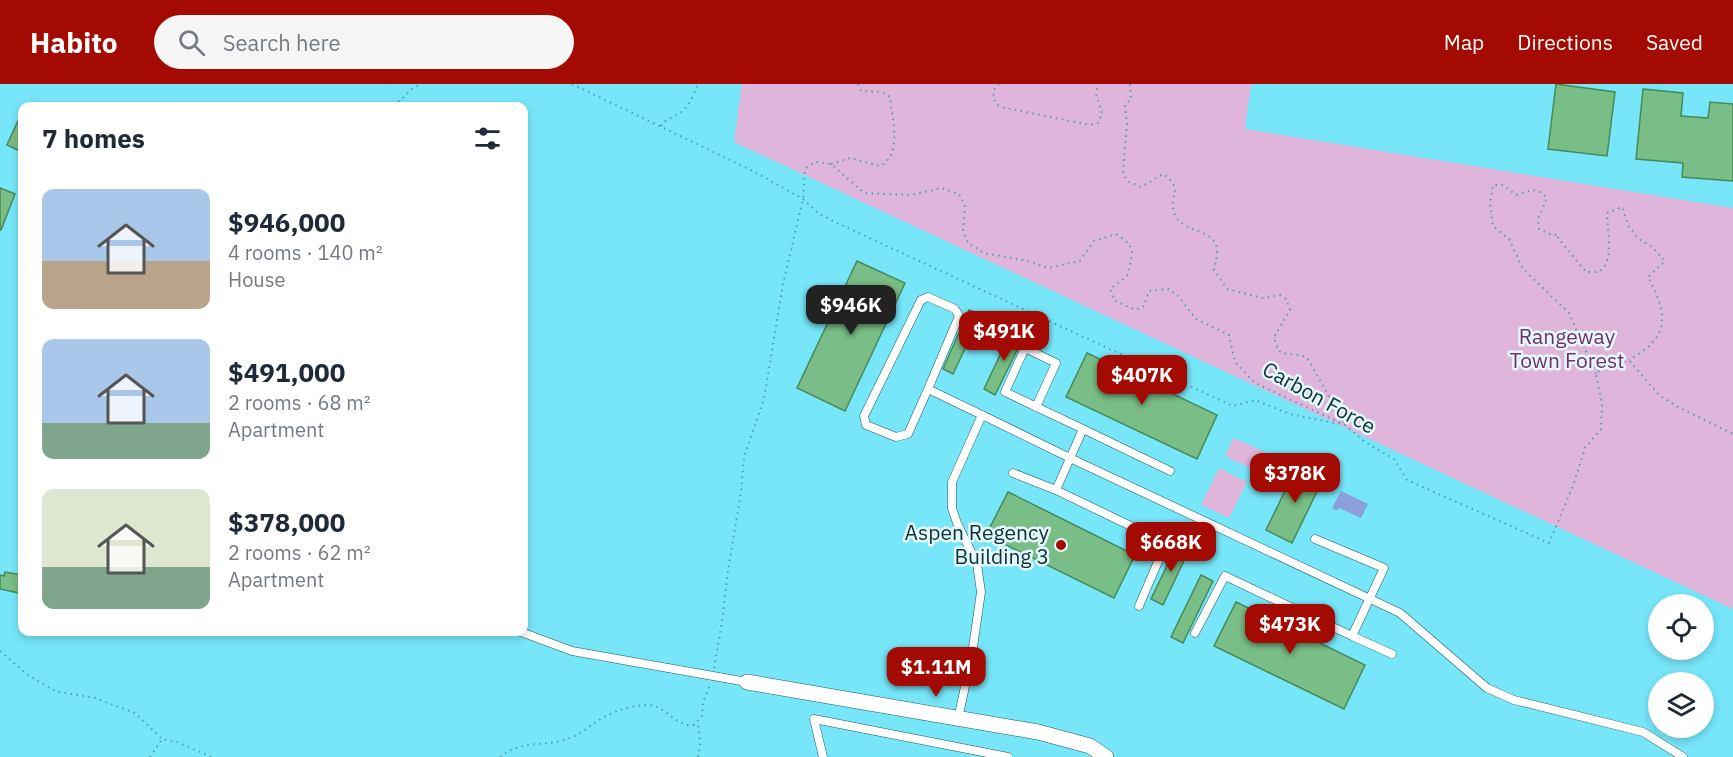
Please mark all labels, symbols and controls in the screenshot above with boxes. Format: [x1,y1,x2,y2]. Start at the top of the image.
search box [154,15,574,69]
text: Habito [30,24,118,61]
icon: search [175,26,208,59]
text: Search here [223,28,341,57]
text: Map [1444,28,1484,56]
text: Directions [1517,28,1613,56]
text: Saved [1646,28,1703,56]
text: 7 homes [42,121,145,155]
icon: filters [471,122,504,155]
text: $946,000 [228,205,345,239]
icon: home [90,213,162,285]
text: 4 rooms · 140 m² [228,239,383,266]
text: House [228,266,285,293]
pin: $946K [809,285,893,336]
text: $946K [820,291,882,318]
pin: $491K [962,311,1046,362]
text: $491K [973,317,1035,344]
park label: Rangeway Town Forest [1510,322,1624,374]
text: $491,000 [228,355,345,389]
pin: $407K [1100,355,1184,406]
street label: Carbon Force [1258,355,1381,440]
text: $407K [1111,361,1173,388]
icon: home [90,363,162,435]
text: 2 rooms · 68 m² [228,389,371,416]
text: Apartment [228,416,324,443]
pin: $378K [1253,453,1337,504]
text: $378K [1264,459,1326,486]
text: $378,000 [228,505,345,539]
icon: home [90,513,162,585]
place label: Aspen Regency Building 3 [905,518,1050,570]
pin: $668K [1129,522,1213,573]
text: $668K [1140,528,1202,555]
marker: Aspen Regency Building 3 [1054,538,1068,552]
text: 2 rooms · 62 m² [228,539,371,566]
text: Apartment [228,566,324,593]
map controls [1648,594,1714,738]
button: locate [1648,594,1714,660]
pin: $473K [1248,604,1332,655]
text: $473K [1259,610,1321,637]
pin: $1.11M [887,647,985,698]
text: $1.11M [901,653,971,680]
button: layers [1648,672,1714,738]

